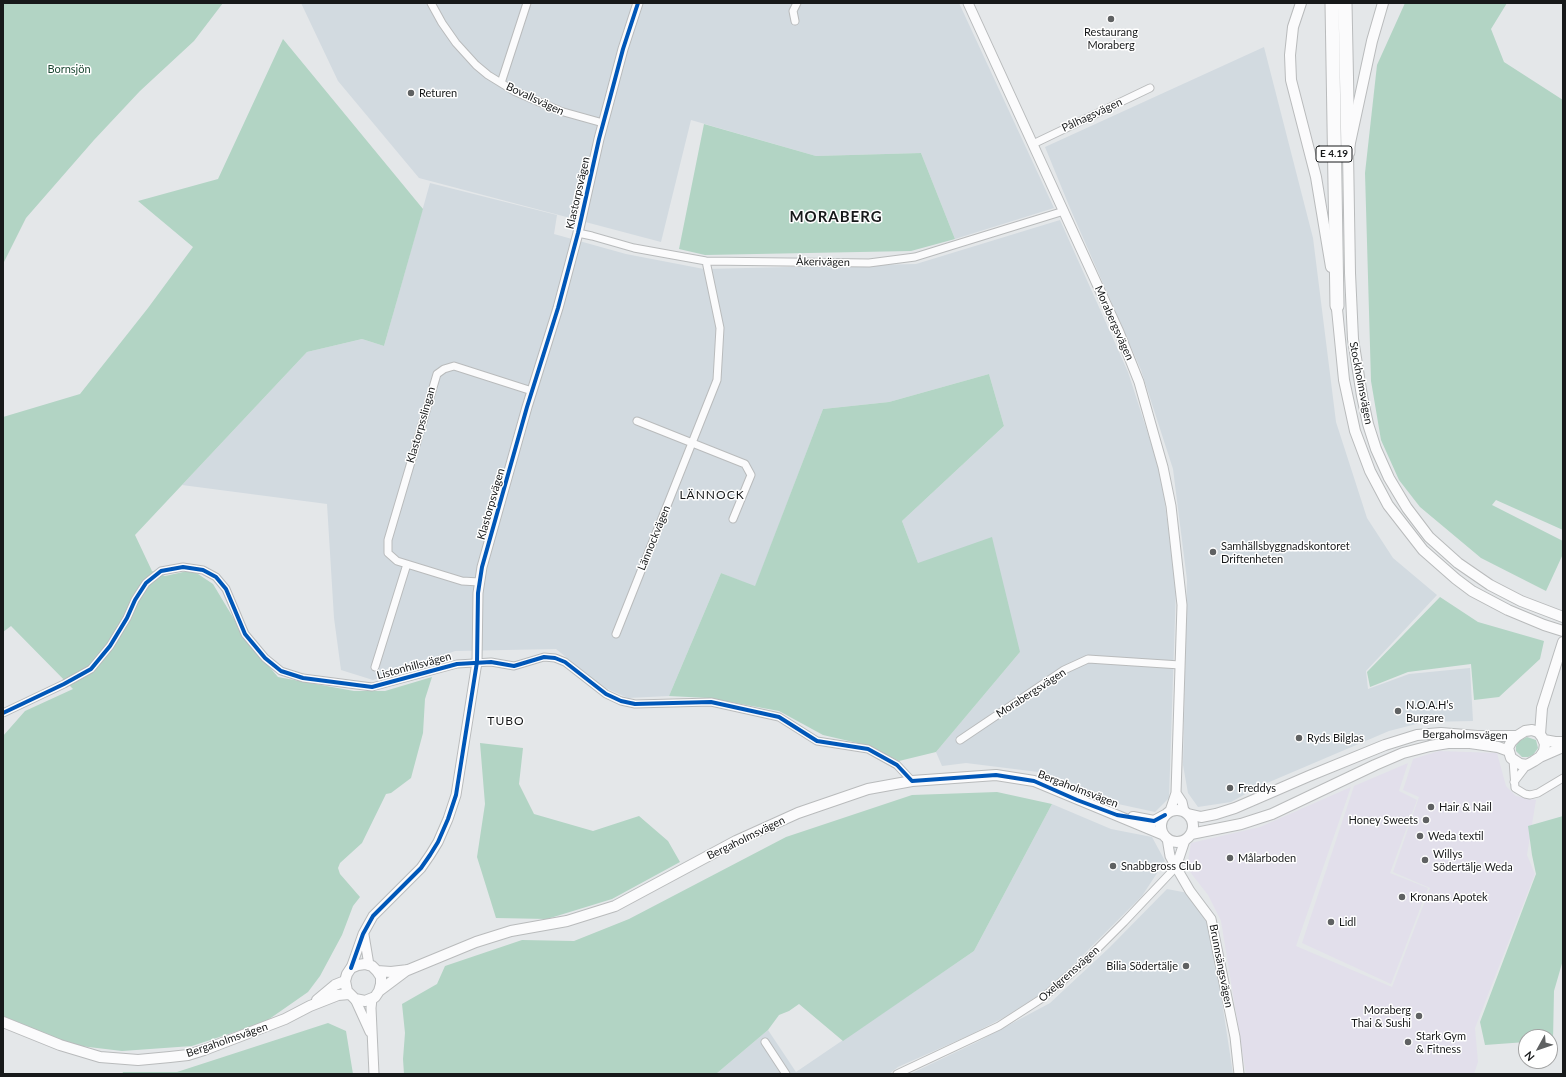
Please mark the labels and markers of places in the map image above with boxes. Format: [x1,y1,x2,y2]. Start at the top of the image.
marker: Restaurang Moraberg [1106,14,1116,24]
place label: Restaurang Moraberg [1084,25,1138,51]
place label: Returen [419,86,457,100]
marker: Returen [406,88,416,98]
place label: Samhällsbyggnadskontoret Driftenheten [1221,539,1350,565]
marker: Samhällsbyggnadskontoret Driftenheten [1208,547,1218,557]
place label: N.O.A.H’s Burgare [1406,698,1453,724]
marker: N.O.A.H’s Burgare [1393,706,1403,716]
place label: Ryds Bilglas [1307,731,1364,745]
marker: Ryds Bilglas [1294,733,1304,743]
place label: Freddys [1238,781,1276,795]
marker: Freddys [1225,783,1235,793]
place label: Hair & Nail [1439,800,1492,814]
marker: Hair & Nail [1426,802,1436,812]
place label: Honey Sweets [1349,813,1418,827]
marker: Honey Sweets [1421,815,1431,825]
place label: Weda textil [1428,829,1484,843]
marker: Weda textil [1415,831,1425,841]
place label: Willys Södertälje Weda [1433,847,1513,873]
place label: Målarboden [1238,851,1296,865]
marker: Målarboden [1225,853,1235,863]
marker: Willys Södertälje Weda [1420,855,1430,865]
place label: Snabbgross Club [1121,859,1201,873]
marker: Snabbgross Club [1108,861,1118,871]
place label: Kronans Apotek [1410,890,1488,904]
marker: Kronans Apotek [1397,892,1407,902]
place label: Lidl [1339,915,1356,929]
marker: Lidl [1326,917,1336,927]
place label: Bilia Södertälje [1106,959,1178,973]
marker: Bilia Södertälje [1181,961,1191,971]
place label: Moraberg Thai & Sushi [1351,1003,1411,1029]
marker: Moraberg Thai & Sushi [1414,1011,1424,1021]
place label: Stark Gym & Fitness [1416,1029,1466,1055]
marker: Stark Gym & Fitness [1403,1037,1413,1047]

